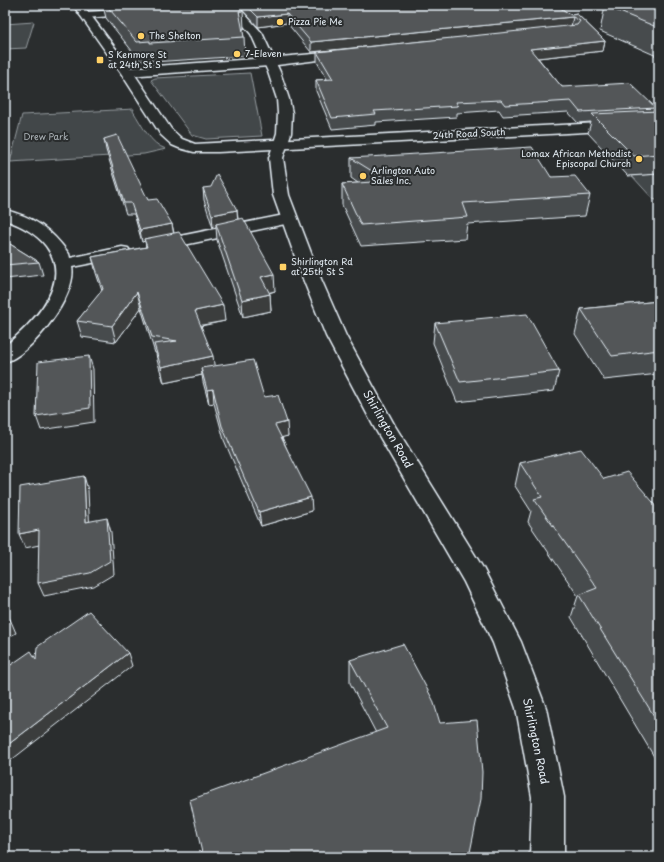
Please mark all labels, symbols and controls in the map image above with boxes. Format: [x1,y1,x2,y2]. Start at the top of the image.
place label: Pizza Pie Me [288,14,343,28]
marker: Pizza Pie Me [275,17,285,27]
place label: The Shelton [149,28,201,42]
marker: The Shelton [136,31,146,41]
place label: 7-Eleven [245,46,282,60]
place label: S Kenmore St at 24th St S [108,47,167,71]
marker: 7-Eleven [232,49,242,59]
marker: S Kenmore St at 24th St S [95,55,105,65]
street label: 24th Road South [432,124,506,142]
park label: Drew Park [23,129,69,143]
place label: Lomax African Methodist Episcopal Church [521,146,631,170]
marker: Lomax African Methodist Episcopal Church [634,154,644,164]
place label: Arlington Auto Sales Inc. [371,163,435,187]
marker: Arlington Auto Sales Inc. [358,171,368,181]
place label: Shirlington Rd at 25th St S [291,254,353,278]
marker: Shirlington Rd at 25th St S [278,262,288,272]
street label: Shirlington Road [359,387,418,471]
street label: Shirlington Road [519,696,554,786]

